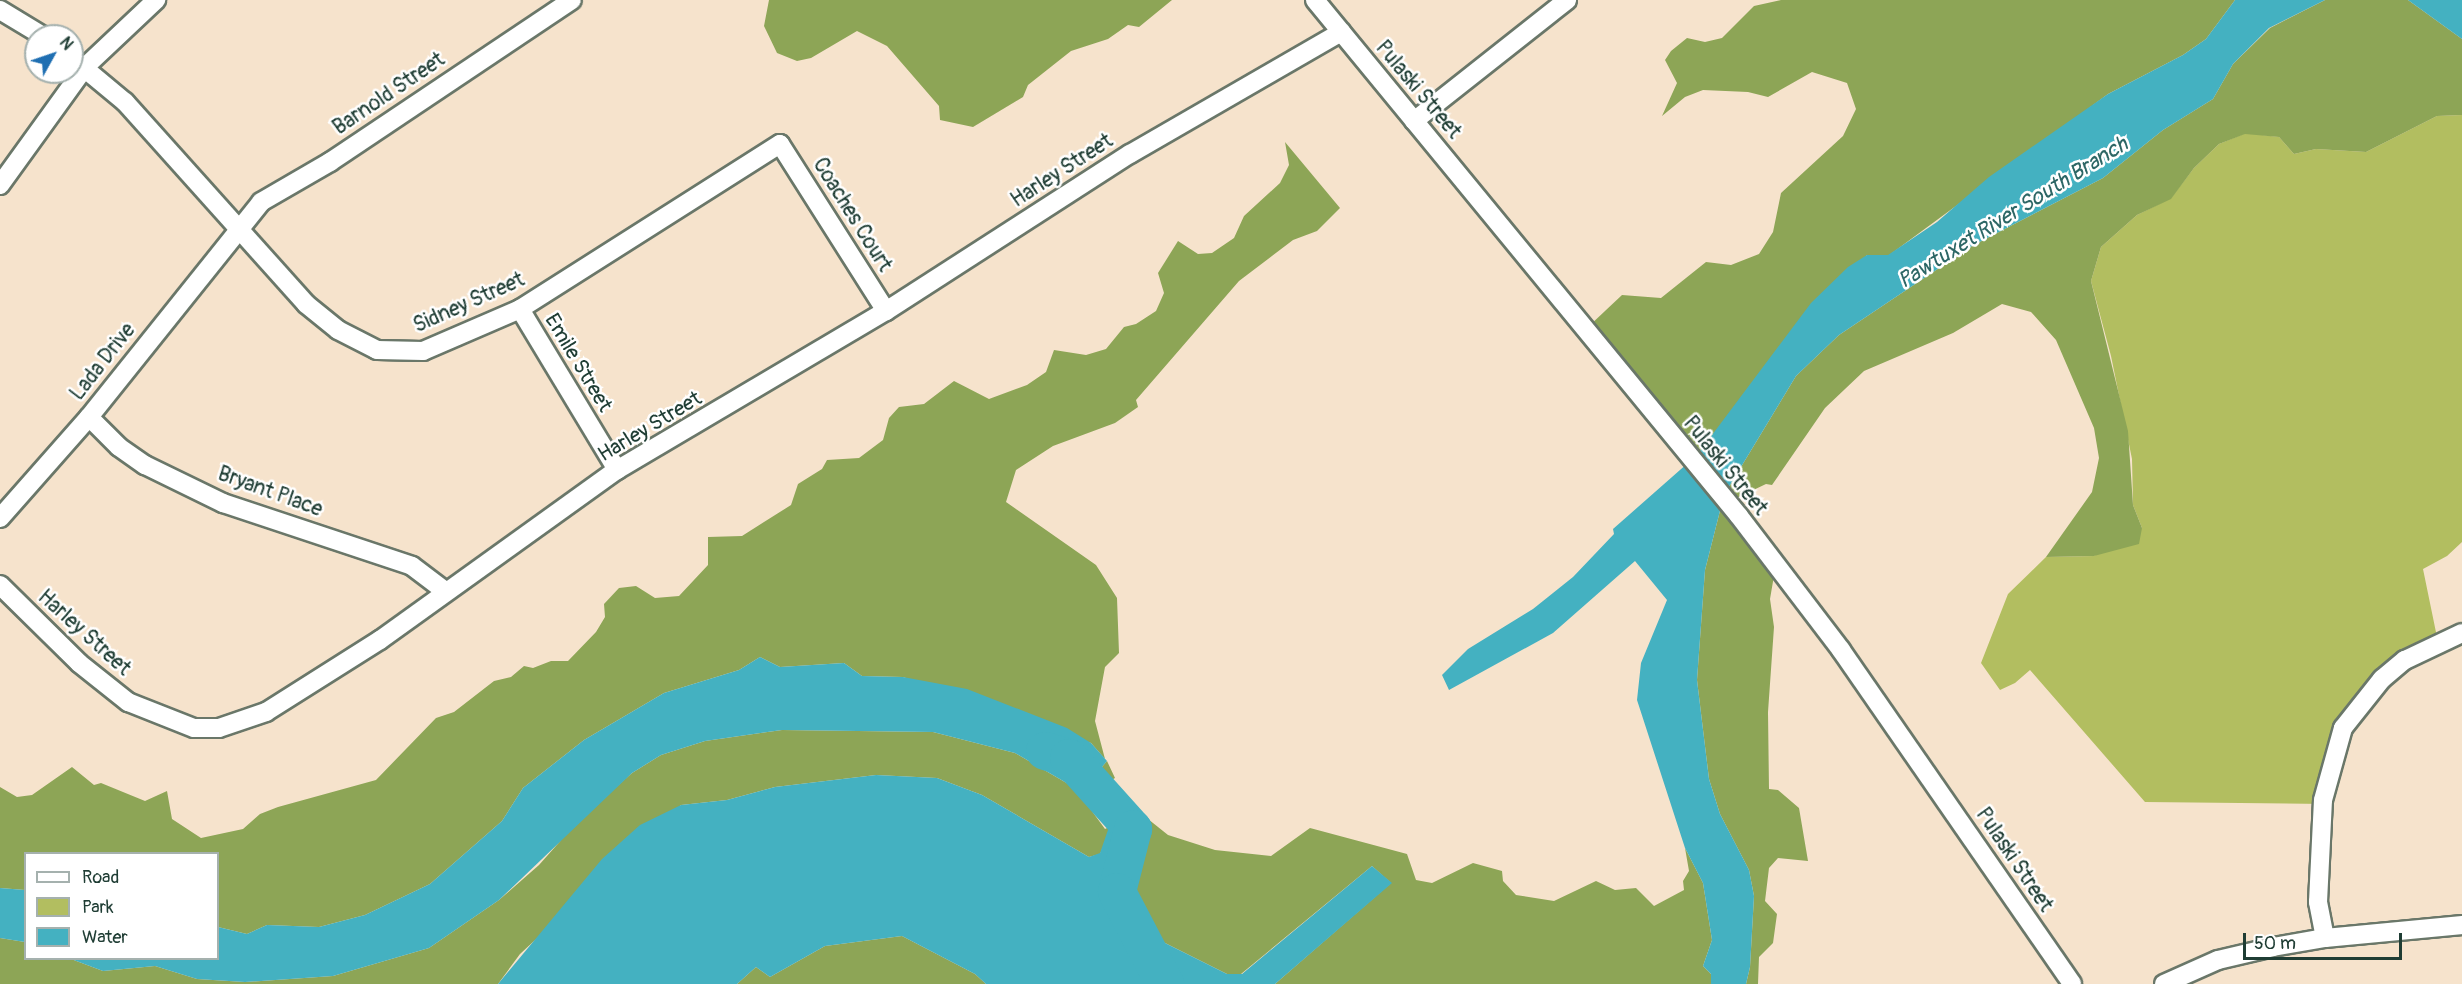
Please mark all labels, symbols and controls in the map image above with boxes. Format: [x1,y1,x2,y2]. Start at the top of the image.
north arrow [24,24,84,84]
text: N [55,33,77,54]
street label: Pulaski Street [1370,36,1466,144]
street label: Barnold Street [328,47,450,141]
street label: Harley Street [1006,129,1118,213]
water label: Pawtuxet River South Branch [1893,131,2133,295]
street label: Coaches Court [807,153,897,277]
street label: Sidney Street [410,267,528,339]
street label: Emile Street [539,309,617,417]
street label: Lada Drive [65,318,141,406]
street label: Harley Street [594,386,706,468]
street label: Pulaski Street [1677,411,1773,521]
street label: Bryant Place [214,461,326,523]
street label: Harley Street [32,585,136,681]
street label: Pulaski Street [1970,803,2058,917]
legend [24,852,219,960]
text: Road [82,866,119,889]
text: Park [82,896,114,919]
scale bar [2246,921,2405,959]
text: Water [82,926,128,949]
text: 50 m [2254,932,2296,955]

